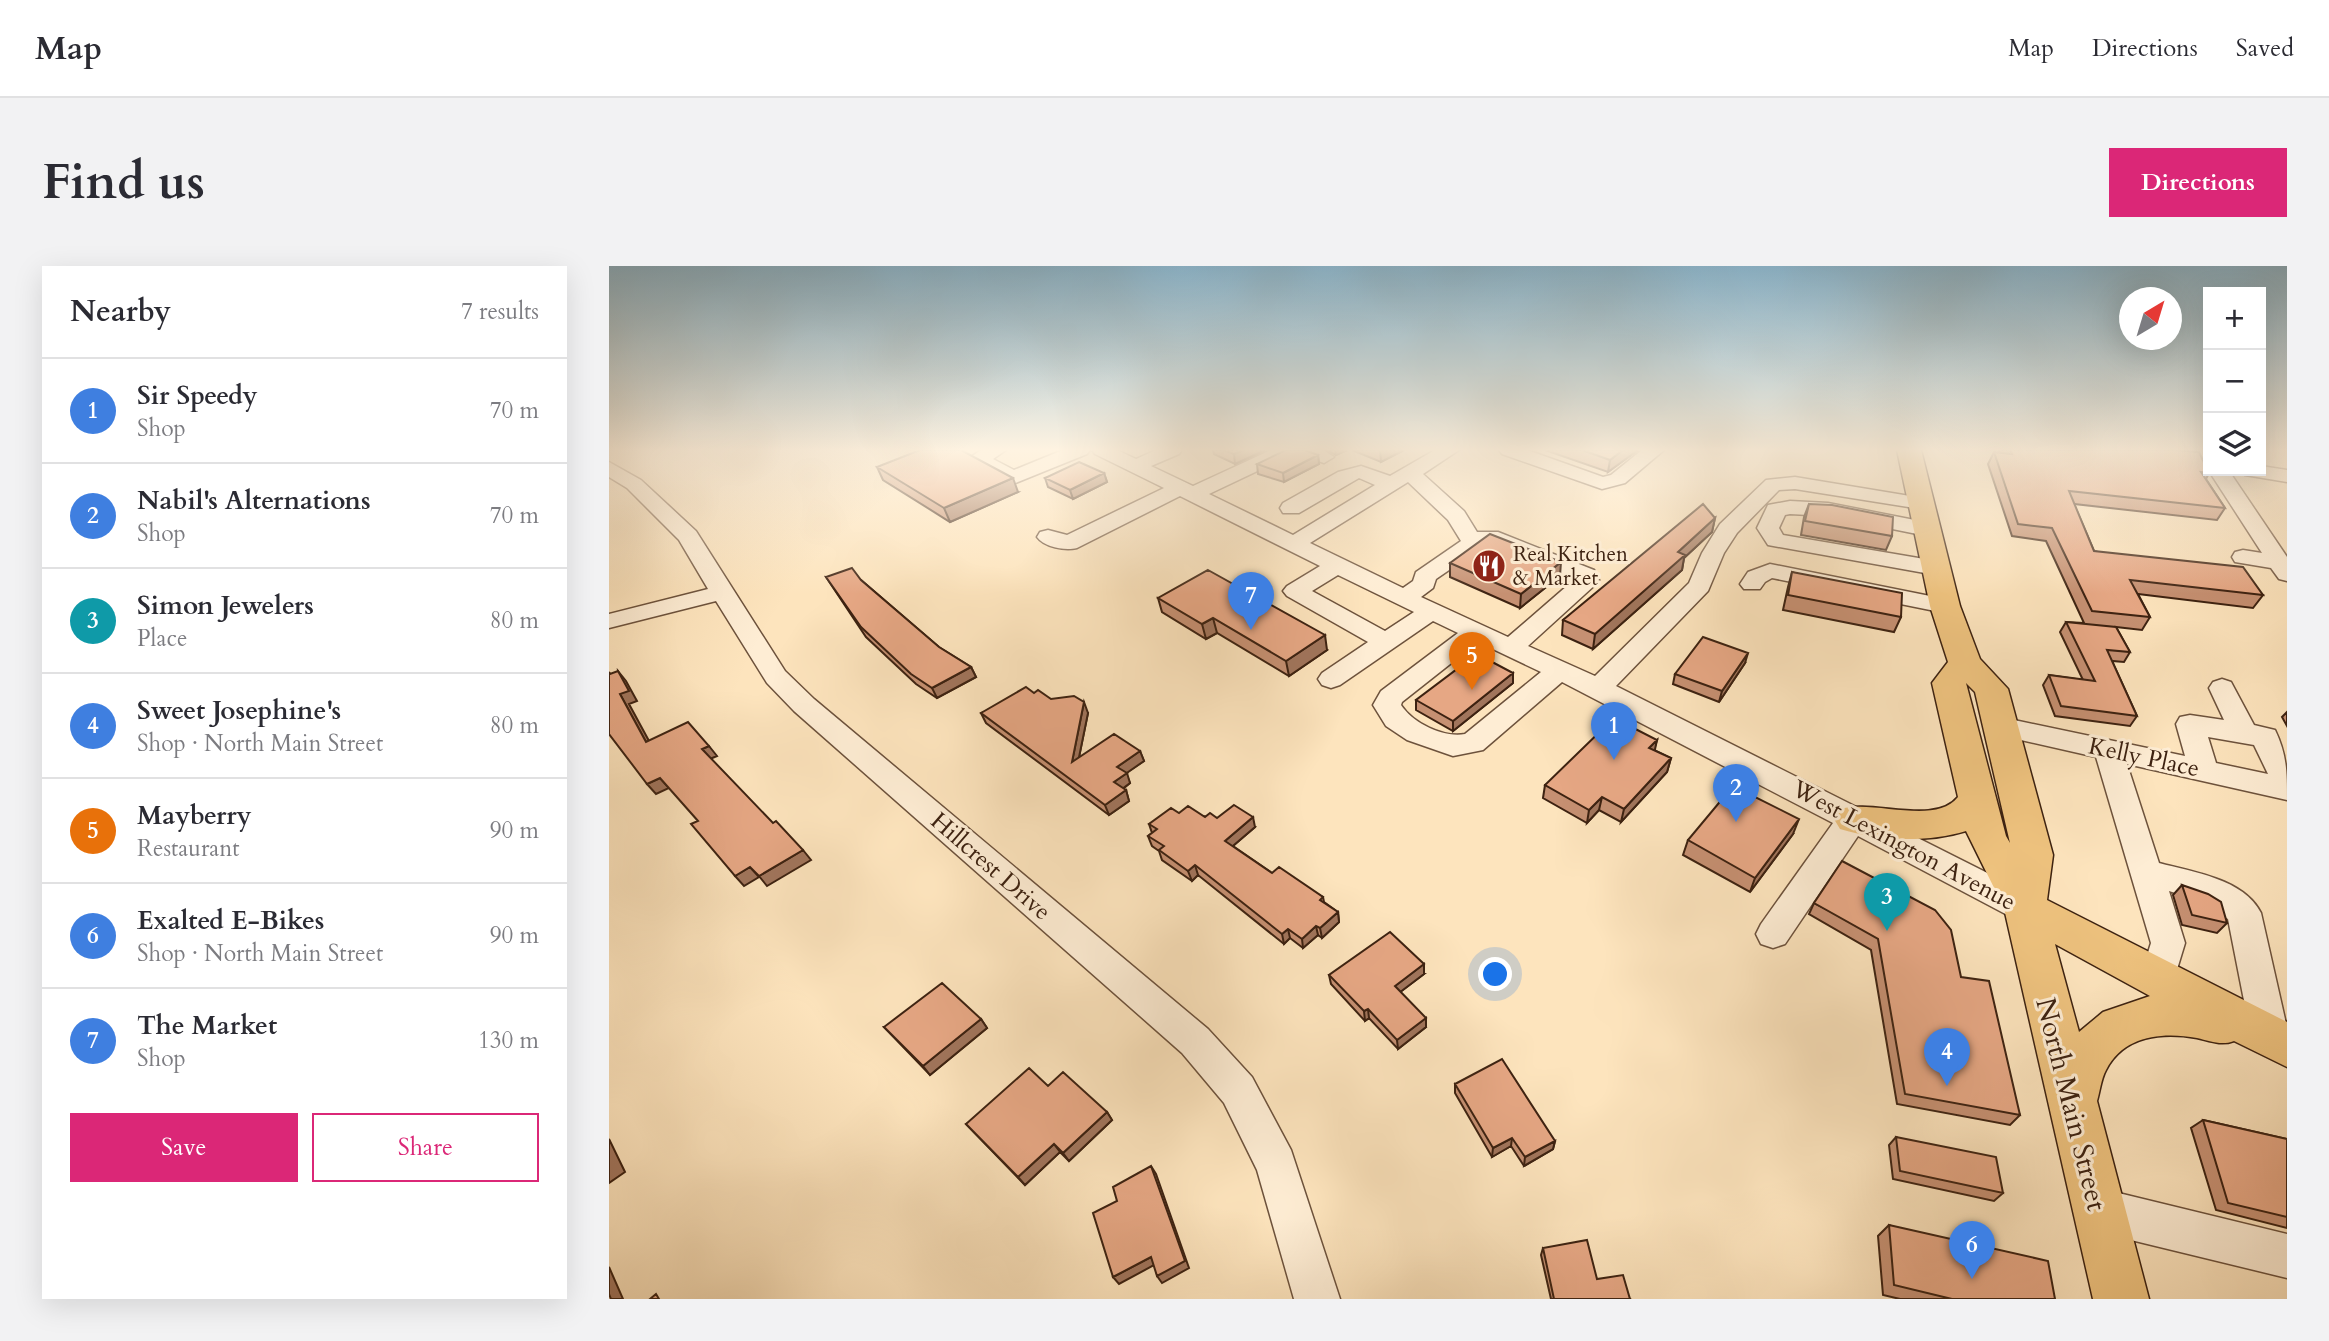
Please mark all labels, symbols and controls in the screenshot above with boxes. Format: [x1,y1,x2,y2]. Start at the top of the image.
text: Map [35,26,102,71]
text: Map [2008,32,2054,65]
text: Directions [2092,32,2198,65]
text: Saved [2236,32,2294,65]
button: Directions [2109,148,2287,217]
text: Find us [42,149,205,216]
north arrow [2119,287,2182,350]
map controls [2203,287,2266,476]
button: + [2203,287,2266,350]
text: Nearby [70,291,171,332]
text: 7 results [461,296,539,327]
button: − [2203,350,2266,413]
text: Sir Speedy [137,378,258,413]
text: 1 [87,395,99,426]
text: 70 m [490,395,539,426]
text: Shop [137,413,186,444]
button: layers [2203,413,2266,476]
text: Nabil's Alternations [137,483,371,518]
text: 2 [87,500,99,531]
text: 70 m [490,500,539,531]
text: Shop [137,518,186,549]
place label: Real Kitchen & Market [1513,540,1628,593]
restaurant icon: Real Kitchen & Market [1470,547,1508,585]
pin: 7 [1228,572,1274,630]
text: Simon Jewelers [137,588,314,623]
text: 3 [87,605,99,636]
text: 80 m [490,605,539,636]
text: Place [137,623,187,654]
pin: 5 [1449,632,1495,690]
text: Sweet Josephine's [137,693,341,728]
pin: 1 [1591,702,1637,760]
text: 4 [87,710,99,741]
text: 80 m [490,710,539,741]
text: Shop · North Main Street [137,728,383,759]
street label: Kelly Place [2085,730,2202,785]
pin: 2 [1713,764,1759,822]
street label: West Lexington Avenue [1785,772,2021,918]
text: Mayberry [137,798,252,833]
street label: Hillcrest Drive [923,805,1058,928]
text: 5 [87,815,99,846]
text: 90 m [490,815,539,846]
text: Restaurant [137,833,240,864]
pin: 3 [1864,873,1910,931]
text: Exalted E-Bikes [137,903,324,938]
text: 6 [87,920,99,951]
text: 90 m [490,920,539,951]
text: Shop · North Main Street [137,938,383,969]
your location [1478,957,1512,991]
street label: North Main Street [2026,994,2116,1215]
text: The Market [137,1008,277,1043]
text: 7 [87,1025,99,1056]
text: 130 m [478,1025,539,1056]
pin: 4 [1924,1028,1970,1086]
text: Shop [137,1043,186,1074]
button: Save [70,1113,298,1182]
button: Share [312,1113,539,1182]
pin: 6 [1949,1221,1995,1279]

